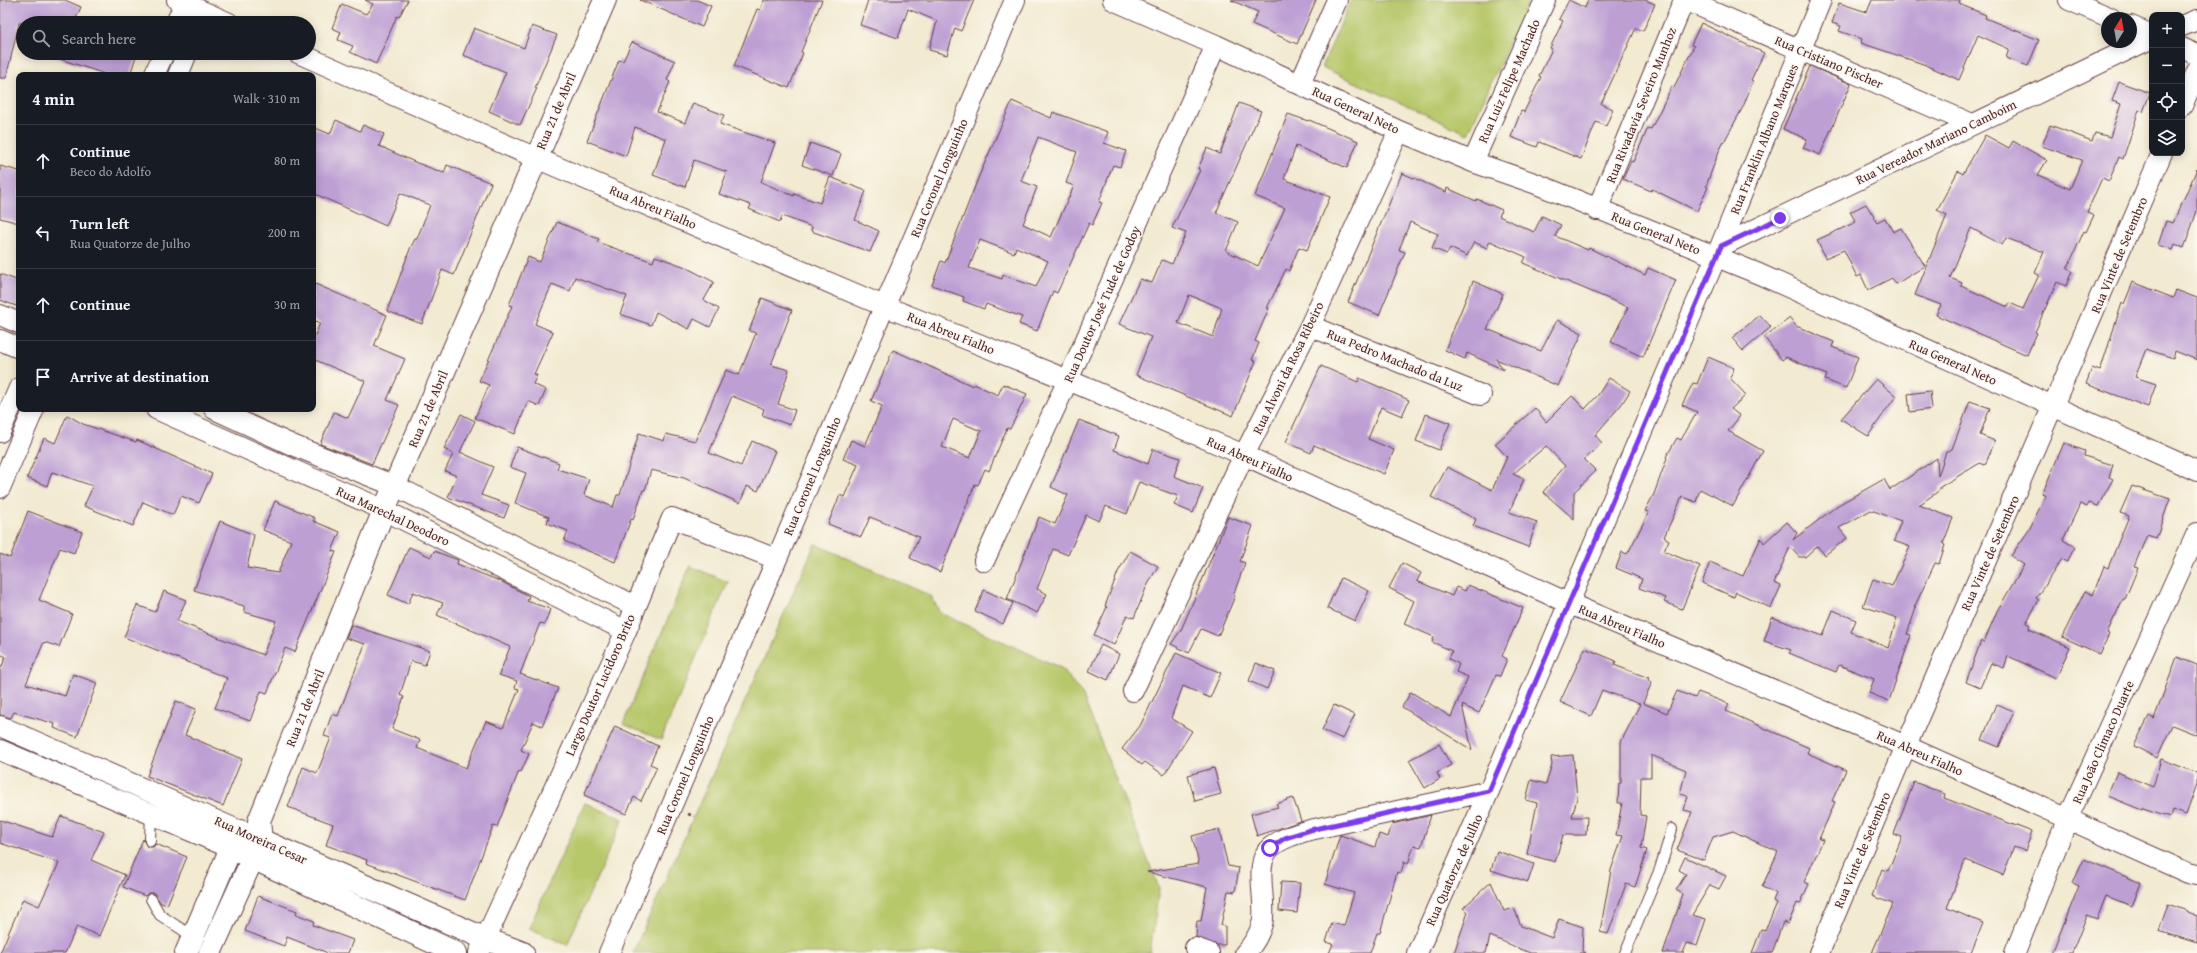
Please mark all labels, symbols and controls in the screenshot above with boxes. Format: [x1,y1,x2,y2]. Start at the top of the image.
north arrow [2101,12,2137,48]
map controls [2149,12,2185,156]
button: + [2149,12,2185,48]
search box [16,16,316,60]
street label: Rua Luiz Felipe Machado [1473,16,1545,146]
street label: Rua Rivadavia Seveiro Munhoz [1601,24,1681,186]
icon: search [30,27,52,49]
text: Search here [62,28,136,49]
street label: Rua Cristiano Pischer [1772,31,1887,94]
button: − [2149,48,2185,84]
street label: Rua Franklin Albano Marques [1725,61,1803,217]
street label: Rua 21 de Abril [531,69,581,152]
street label: Rua General Neto [1309,81,1403,139]
button: locate [2149,84,2185,120]
text: 4 min [32,86,74,111]
text: Walk · 310 m [233,89,300,108]
street label: Rua Vereador Mariano Camboim [1852,95,2020,189]
street label: Rua Coronel Longuinho [905,115,973,240]
button: layers [2149,120,2185,156]
text: Continue [70,141,131,162]
icon: ahead [32,150,54,172]
text: 80 m [274,151,300,170]
text: Beco do Adolfo [70,162,151,181]
street label: Rua Abreu Fialho [606,180,700,234]
street label: Rua Vinte de Setembro [2086,194,2152,316]
street label: Rua General Neto [1609,207,1704,260]
route end [1771,209,1789,227]
text: Turn left [70,213,129,234]
icon: left [32,222,54,244]
street label: Rua Doutor José Tude de Godoy [1059,222,1145,385]
text: 200 m [268,223,300,242]
text: Rua Quatorze de Julho [70,234,190,253]
icon: ahead [32,294,54,316]
text: Continue [70,294,131,315]
text: 30 m [274,295,300,314]
street label: Rua Alvoni da Rosa Ribeiro [1248,298,1329,437]
street label: Rua Abreu Fialho [904,307,998,359]
street label: Rua Pedro Machado da Luz [1324,324,1466,396]
street label: Rua General Neto [1906,334,2000,390]
icon: arrive [32,366,54,388]
text: Arrive at destination [70,366,209,387]
street label: Rua 21 de Abril [403,367,453,450]
street label: Rua Coronel Longuinho [778,413,846,538]
street label: Rua Abreu Fialho [1204,431,1297,487]
street label: Rua Marechal Deodoro [333,481,453,551]
street label: Rua Vinte de Setembro [1956,492,2024,614]
street label: Rua Abreu Fialho [1575,599,1669,653]
street label: Largo Doutor Lucidoro Brito [560,611,640,759]
street label: Rua 21 de Abril [281,666,329,750]
street label: Rua João Climaco Duarte [2067,677,2139,807]
street label: Rua Coronel Longuinho [651,712,719,837]
street label: Rua Abreu Fialho [1874,725,1967,781]
street label: Rua Vinte de Setembro [1829,789,1895,911]
street label: Rua Moreira Cesar [212,811,311,869]
street label: Rua Quatorze de Julho [1421,811,1487,929]
route start [1261,839,1279,857]

